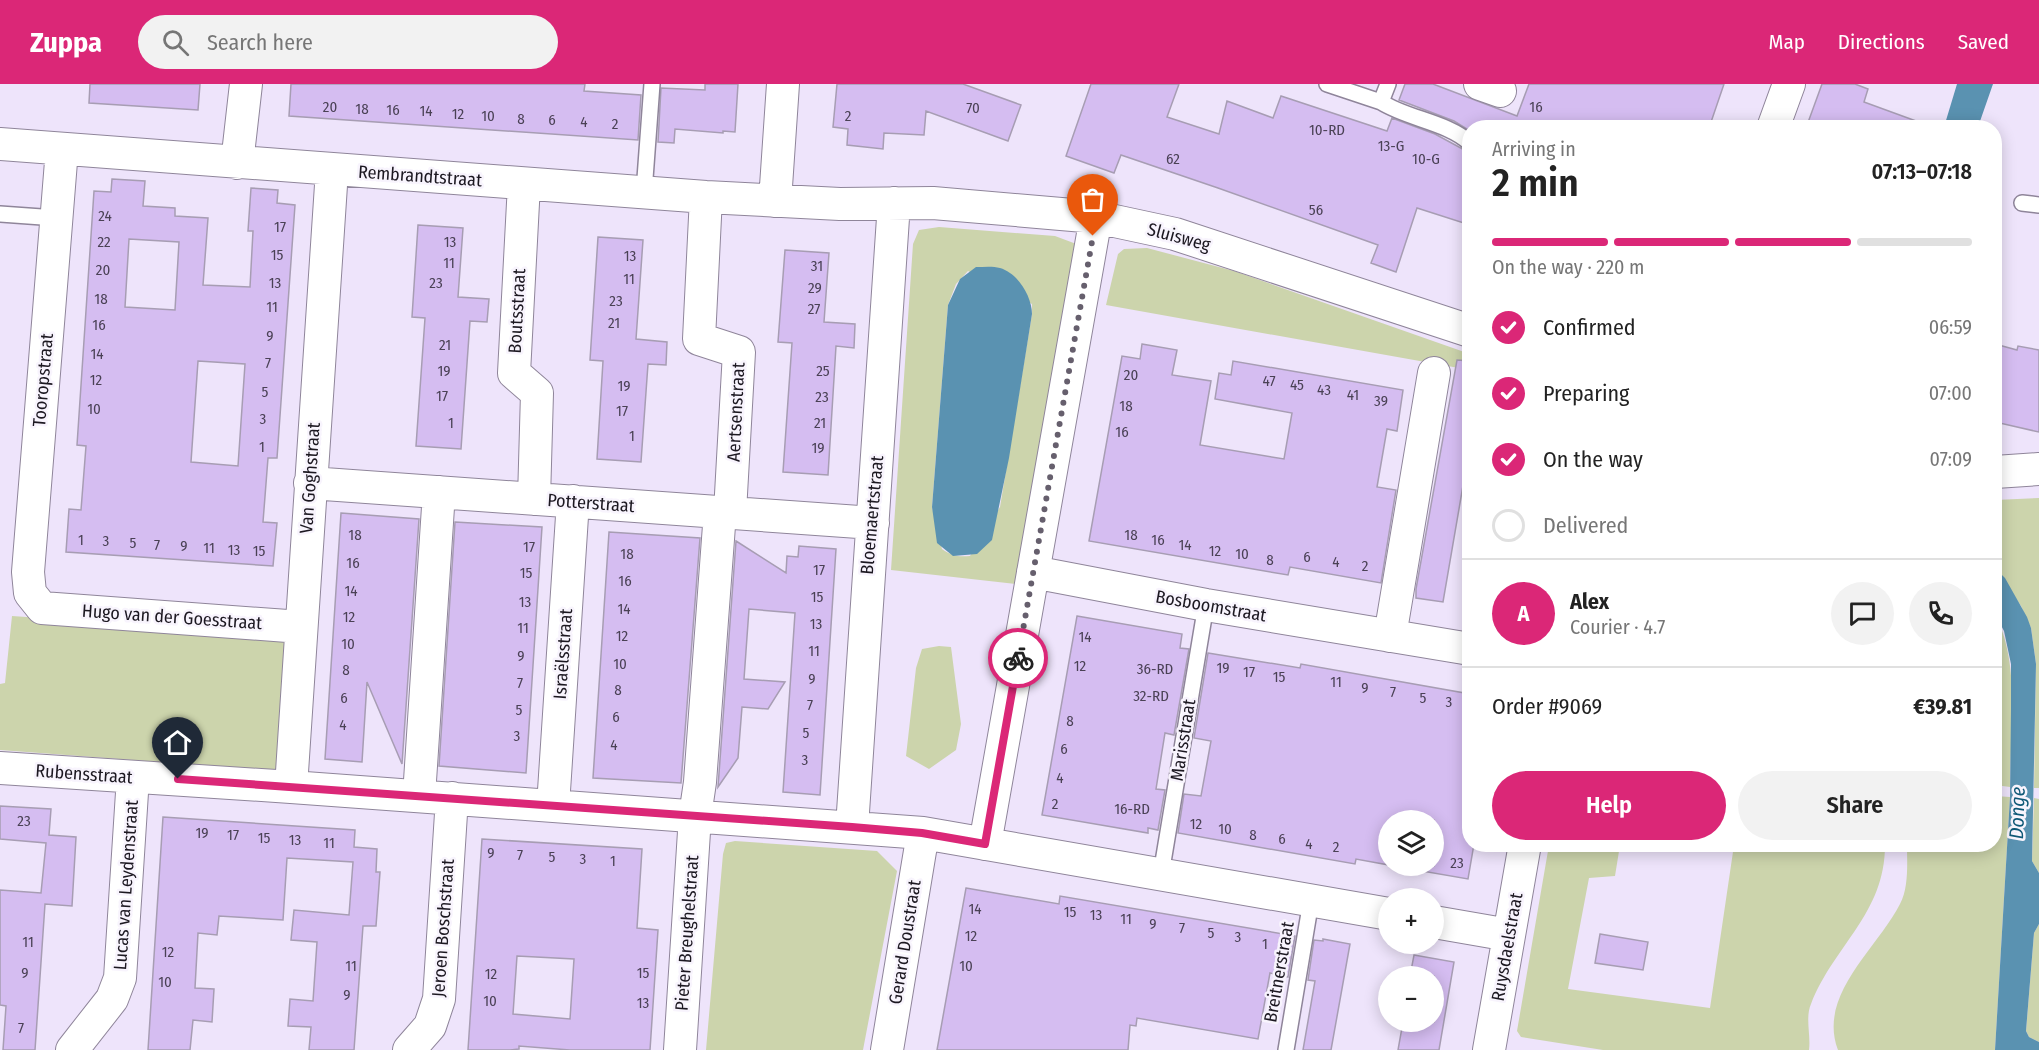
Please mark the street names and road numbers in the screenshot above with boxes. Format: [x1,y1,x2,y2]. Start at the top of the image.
street label: Rembrandtstraat [357,161,483,191]
street label: Sluisweg [1145,218,1213,256]
street label: Boutsstraat [504,268,530,354]
street label: Tooropstraat [28,332,58,428]
street label: Aertsenstraat [722,362,750,462]
street label: Van Goghstraat [295,422,325,534]
street label: Bloemaertstraat [856,454,888,575]
street label: Potterstraat [547,489,636,517]
street label: Bosboomstraat [1154,585,1268,627]
street label: Hugo van der Goesstraat [81,600,263,634]
street label: Israëlsstraat [549,608,577,700]
street label: Marisstraat [1166,697,1200,783]
street label: Rubensstraat [35,760,133,788]
street label: Lucas van Leydenstraat [109,799,143,971]
street label: Pieter Breughelstraat [671,854,703,1012]
street label: Jeroen Boschstraat [427,858,459,998]
street label: Gerard Doustraat [884,878,926,1006]
street label: Ruysdaelstraat [1487,891,1527,1003]
street label: Breitnerstraat [1259,920,1299,1024]

